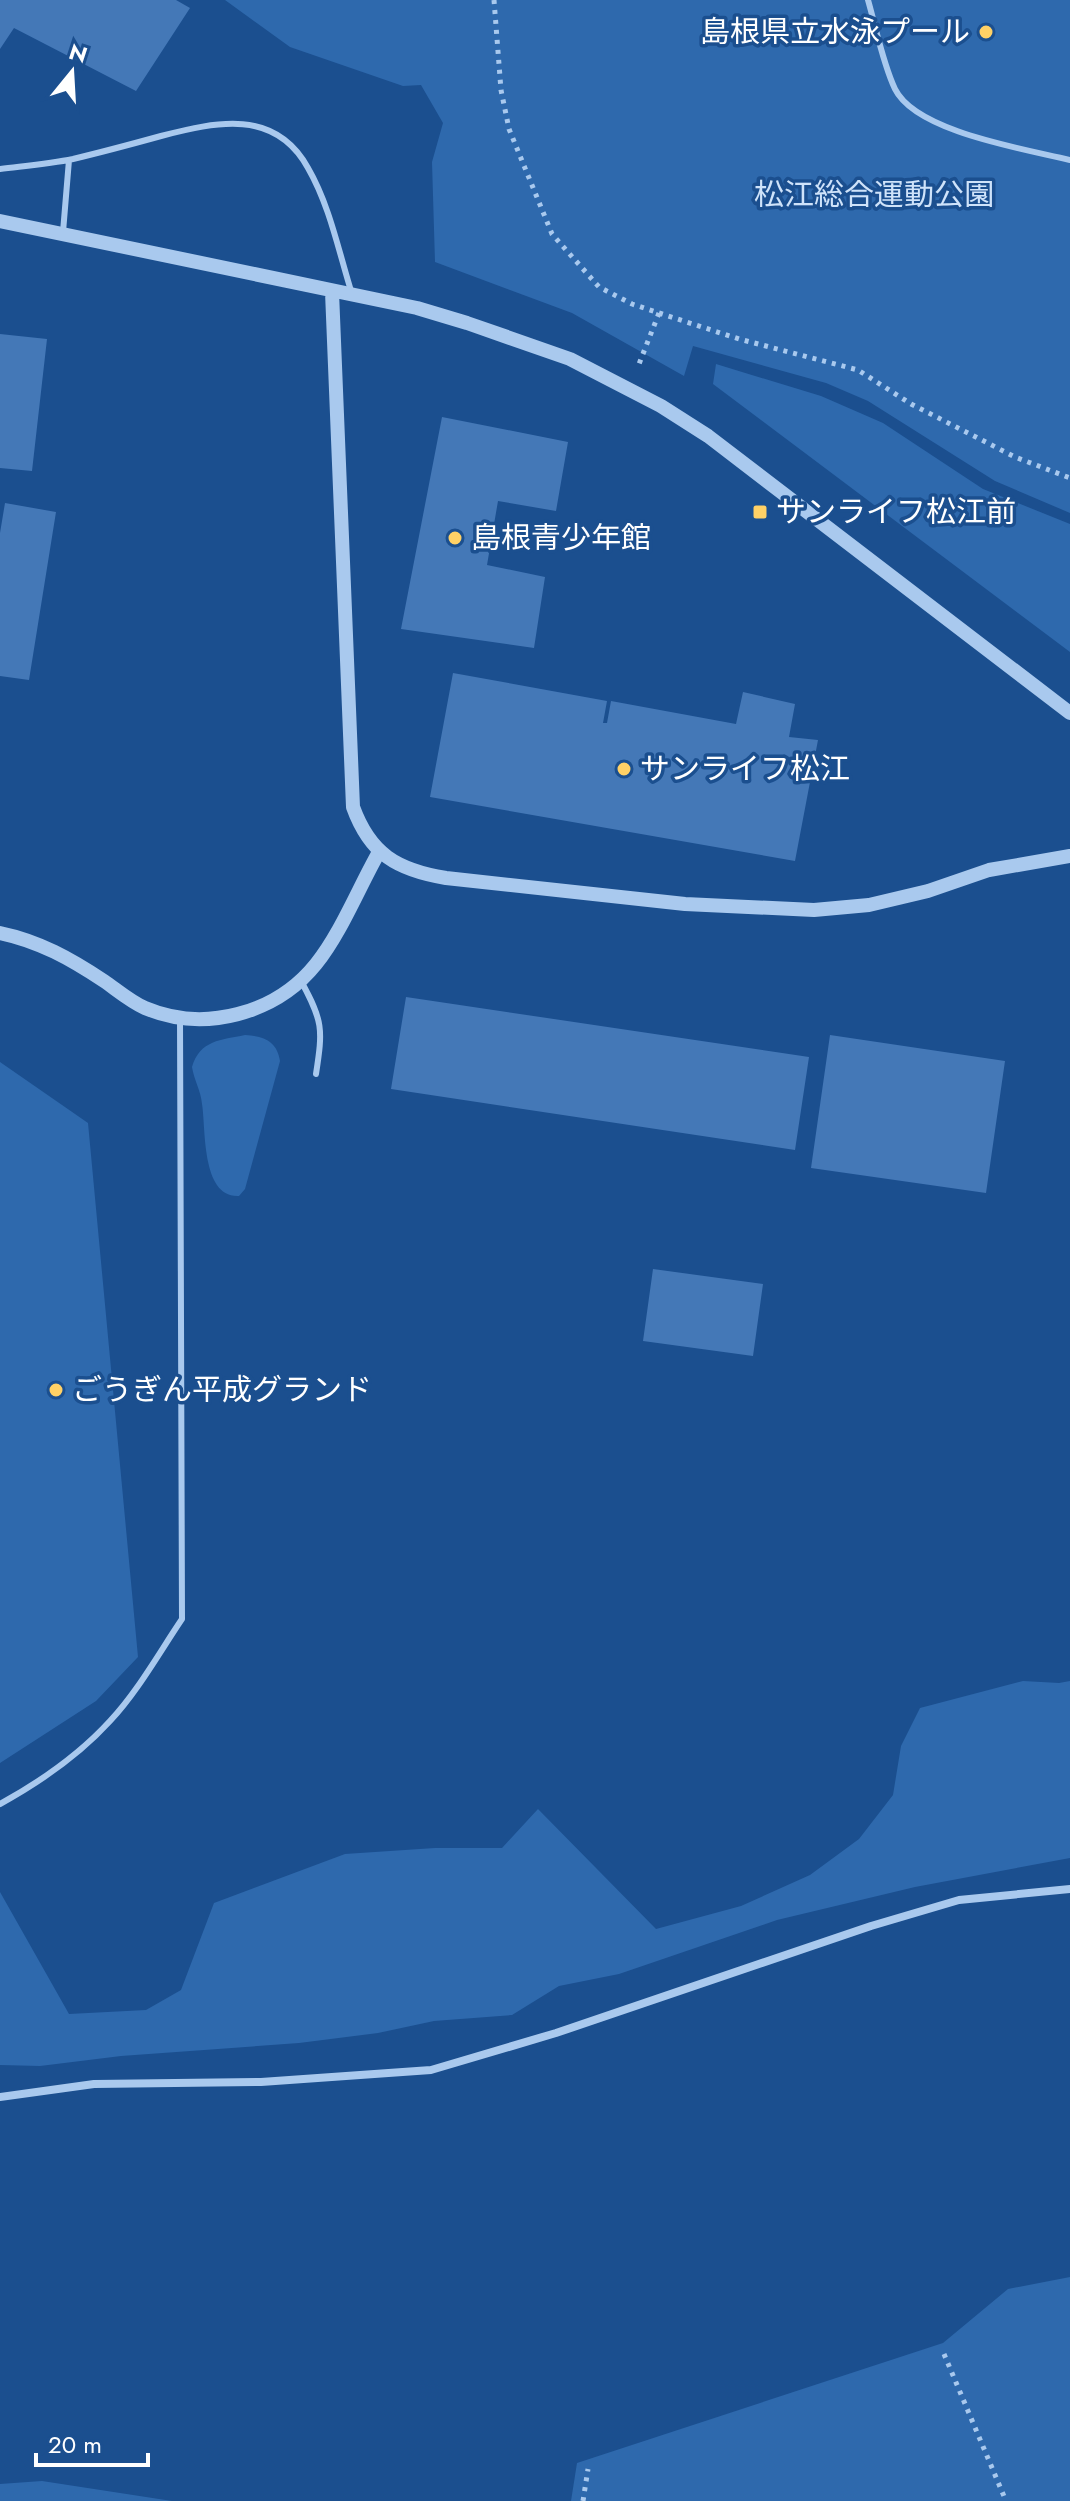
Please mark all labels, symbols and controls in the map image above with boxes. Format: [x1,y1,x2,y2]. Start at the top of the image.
place label: 島根県立水泳プール [700,10,970,53]
marker: 島根県立水泳プール [977,23,995,41]
north arrow [32,32,112,112]
text: N [65,35,91,71]
park label: 松江総合運動公園 [754,173,994,216]
place label: サンライフ松江前 [776,490,1016,533]
marker: サンライフ松江前 [751,503,769,521]
place label: 島根青少年館 [471,516,651,559]
marker: 島根青少年館 [446,529,464,547]
place label: サンライフ松江 [640,747,850,790]
marker: サンライフ松江 [615,760,633,778]
place label: ごうぎん平成グランド [72,1368,372,1411]
marker: ごうぎん平成グランド [47,1381,65,1399]
scale bar [36,2417,148,2467]
text: 20 m [48,2427,102,2462]

